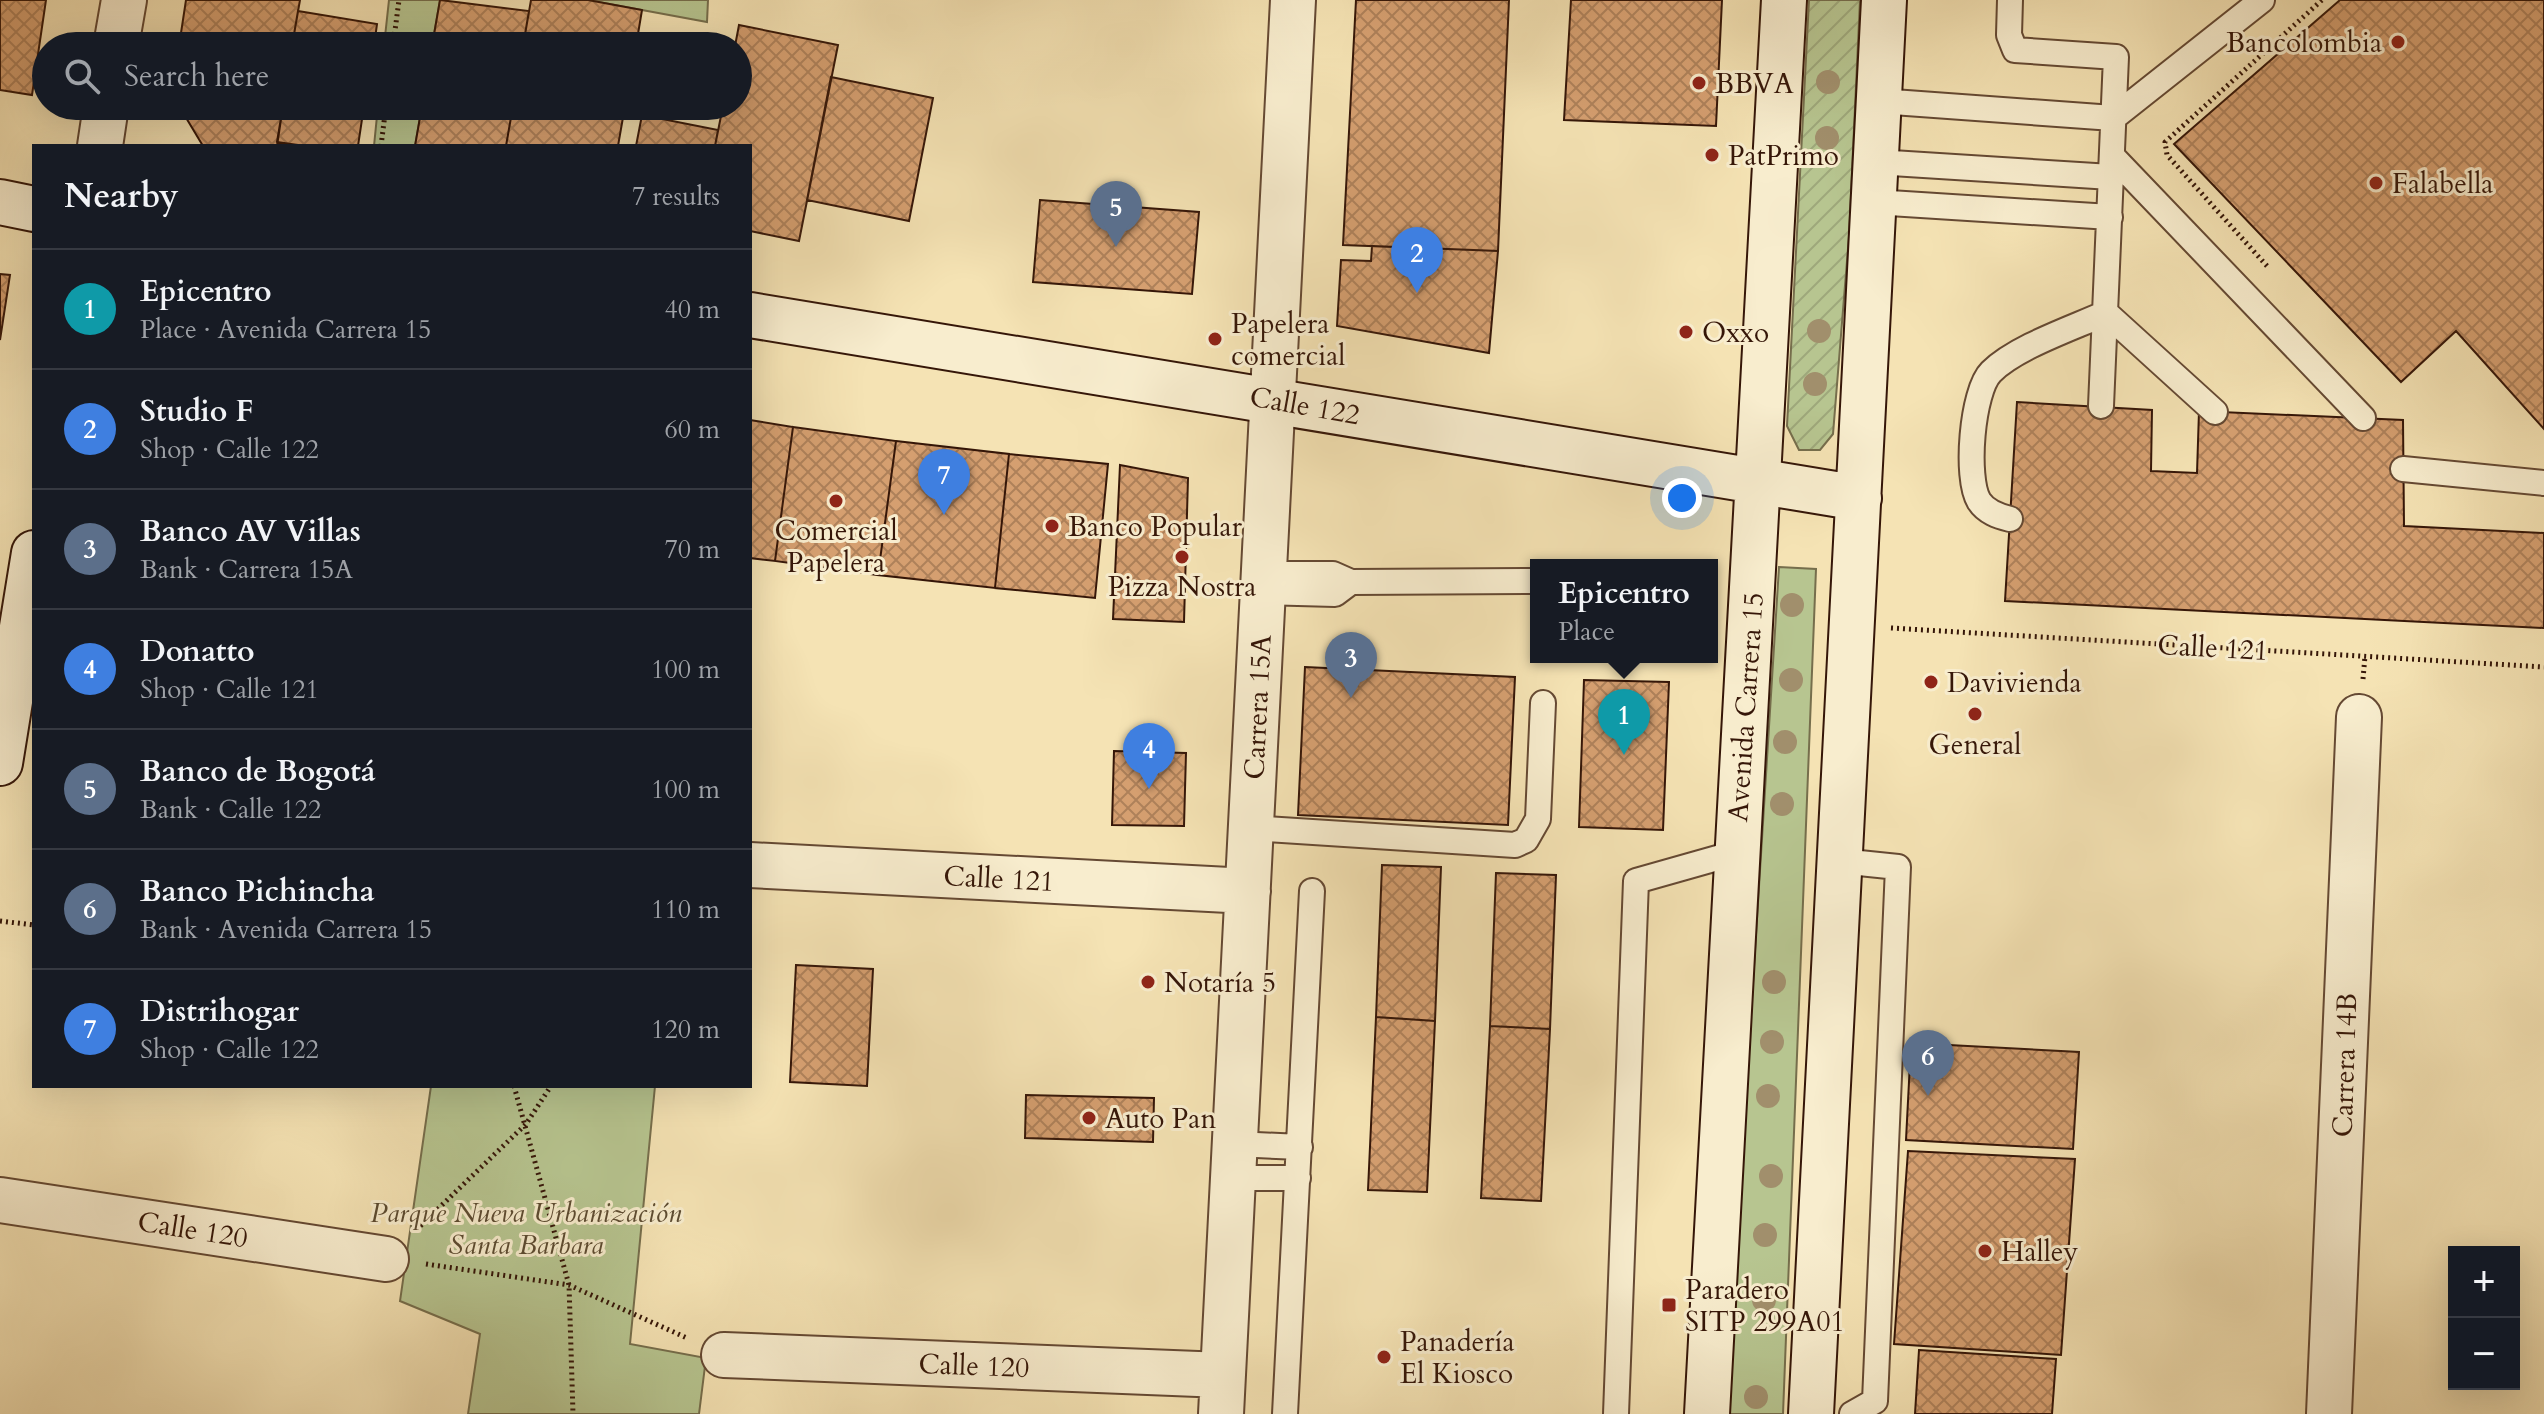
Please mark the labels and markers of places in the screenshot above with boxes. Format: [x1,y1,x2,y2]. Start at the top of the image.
place label: Bancolombia [2226,24,2382,62]
marker: Bancolombia [2389,33,2407,51]
place label: BBVA [1715,65,1794,103]
marker: BBVA [1690,74,1708,92]
place label: PatPrimo [1728,137,1839,175]
marker: PatPrimo [1703,146,1721,164]
place label: Falabella [2392,165,2493,203]
marker: Falabella [2367,174,2385,192]
pin: 5 [1090,181,1142,247]
pin: 2 [1391,227,1443,293]
place label: Papelera comercial [1231,305,1345,375]
place label: Oxxo [1702,314,1769,352]
marker: Oxxo [1677,323,1695,341]
marker: Papelera comercial [1206,330,1224,348]
pin: 7 [918,449,970,515]
marker: Comercial Papelera [827,492,845,510]
place label: Banco Popular [1068,508,1243,546]
place label: Comercial Papelera [774,512,898,582]
marker: Banco Popular [1043,517,1061,535]
marker: Pizza Nostra [1173,548,1191,566]
place label: Pizza Nostra [1108,568,1256,606]
pin: 3 [1325,632,1377,698]
place label: Davivienda [1947,664,2082,702]
marker: Davivienda [1922,673,1940,691]
pin: 1 [1598,689,1650,755]
marker: General [1966,705,1984,723]
pin: 4 [1123,723,1175,789]
place label: General [1929,726,2021,764]
place label: Notaría 5 [1164,964,1276,1002]
marker: Notaría 5 [1139,973,1157,991]
pin: 6 [1902,1030,1954,1096]
place label: Auto Pan [1105,1100,1216,1138]
marker: Auto Pan [1080,1109,1098,1127]
place label: Halley [2001,1233,2078,1271]
marker: Halley [1976,1242,1994,1260]
place label: Paradero SITP 299A01 [1685,1271,1845,1341]
marker: Paradero SITP 299A01 [1660,1296,1678,1314]
place label: Panadería El Kiosco [1400,1323,1514,1393]
marker: Panadería El Kiosco [1375,1348,1393,1366]

